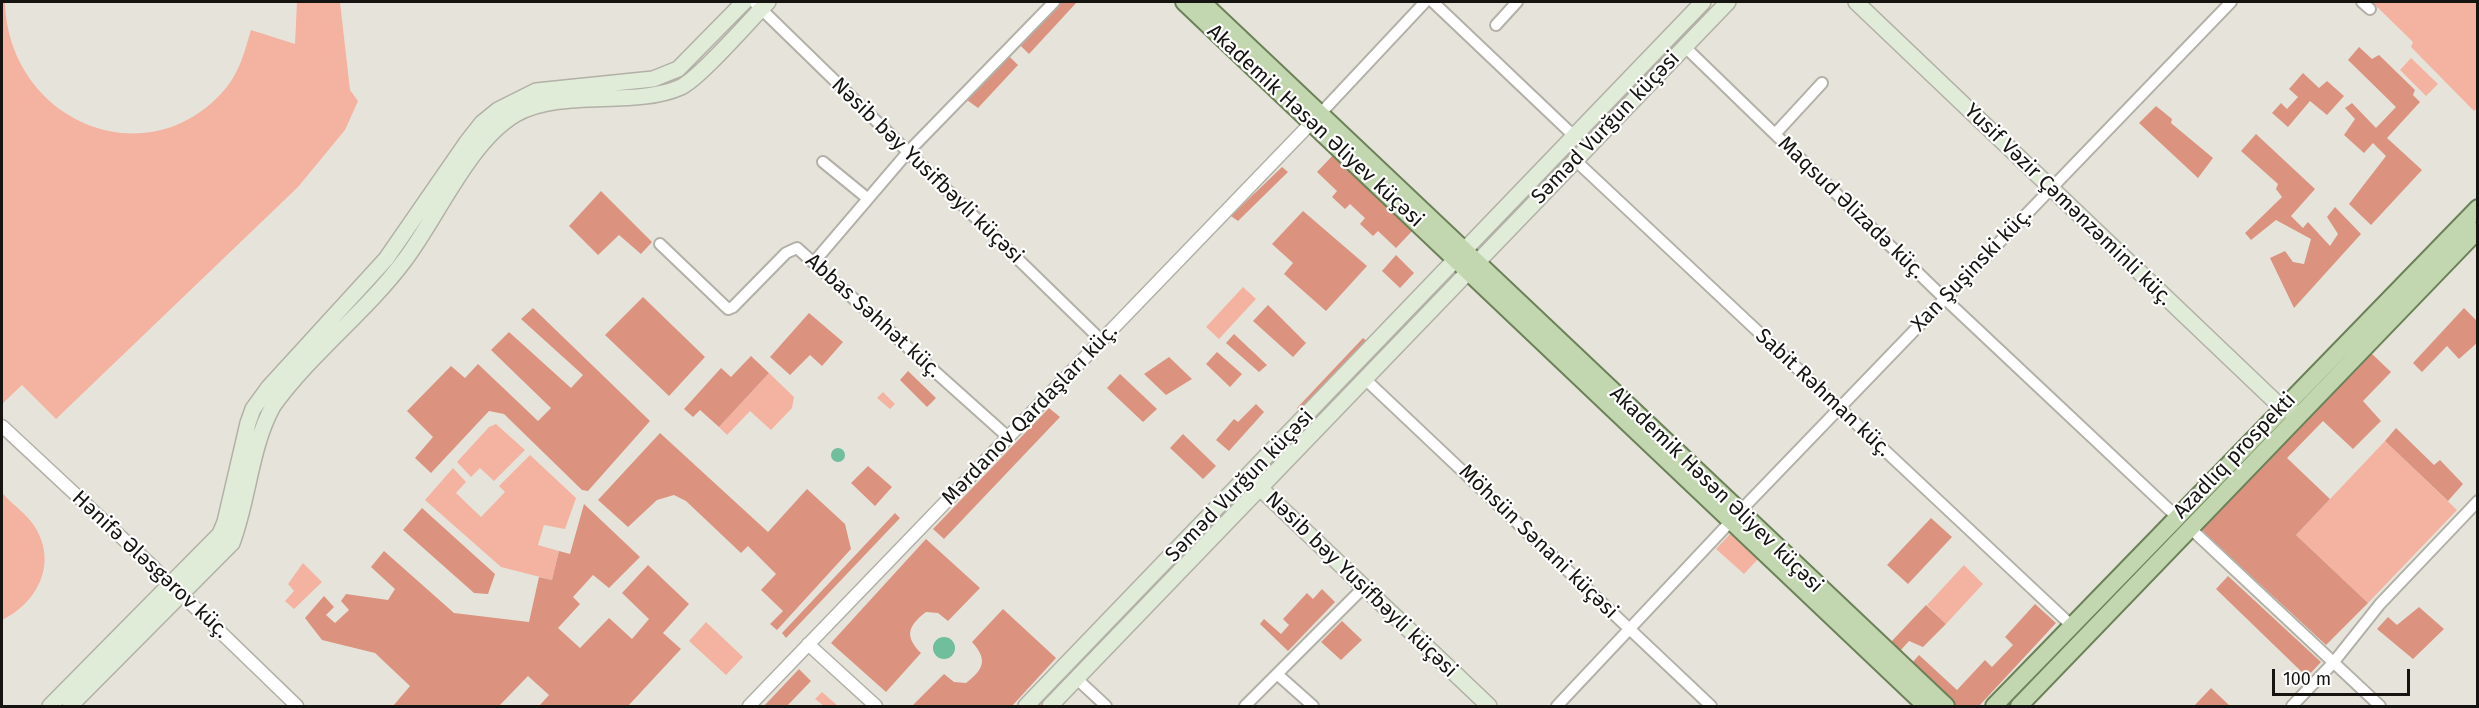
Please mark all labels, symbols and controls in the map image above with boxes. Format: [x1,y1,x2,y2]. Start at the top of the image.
street label: Akademik Həsən Əliyev küçəsi [1202,19,1428,233]
street label: Səməd Vurğun küçəsi [1527,46,1685,210]
street label: Nəsib bəy Yusifbəyli küçəsi [826,73,1028,269]
street label: Yusif Vəzir Çəmənzəminli küç. [1959,99,2177,311]
street label: Maqsud Əlizadə küç. [1772,131,1930,285]
street label: Xan Şuşinski küç. [1907,203,2037,337]
street label: Abbas Səhhət küç. [800,248,946,384]
street label: Mərdanov Qardaşları küç. [937,319,1123,511]
street label: Sabit Rəhman küç. [1750,324,1896,462]
street label: Akademik Həsən Əliyev küçəsi [1604,381,1828,599]
street label: Azadlıq prospekti [2169,388,2301,524]
street label: Səməd Vurğun küçəsi [1161,404,1319,568]
street label: Möhsün Sənani küçəsi [1453,460,1623,624]
street label: Hənifə Ələsgərov küç. [66,486,234,644]
street label: Nəsib bəy Yusifbəyli küçəsi [1260,487,1462,683]
scale bar [2275,657,2413,695]
text: 100 m [2283,668,2331,690]

